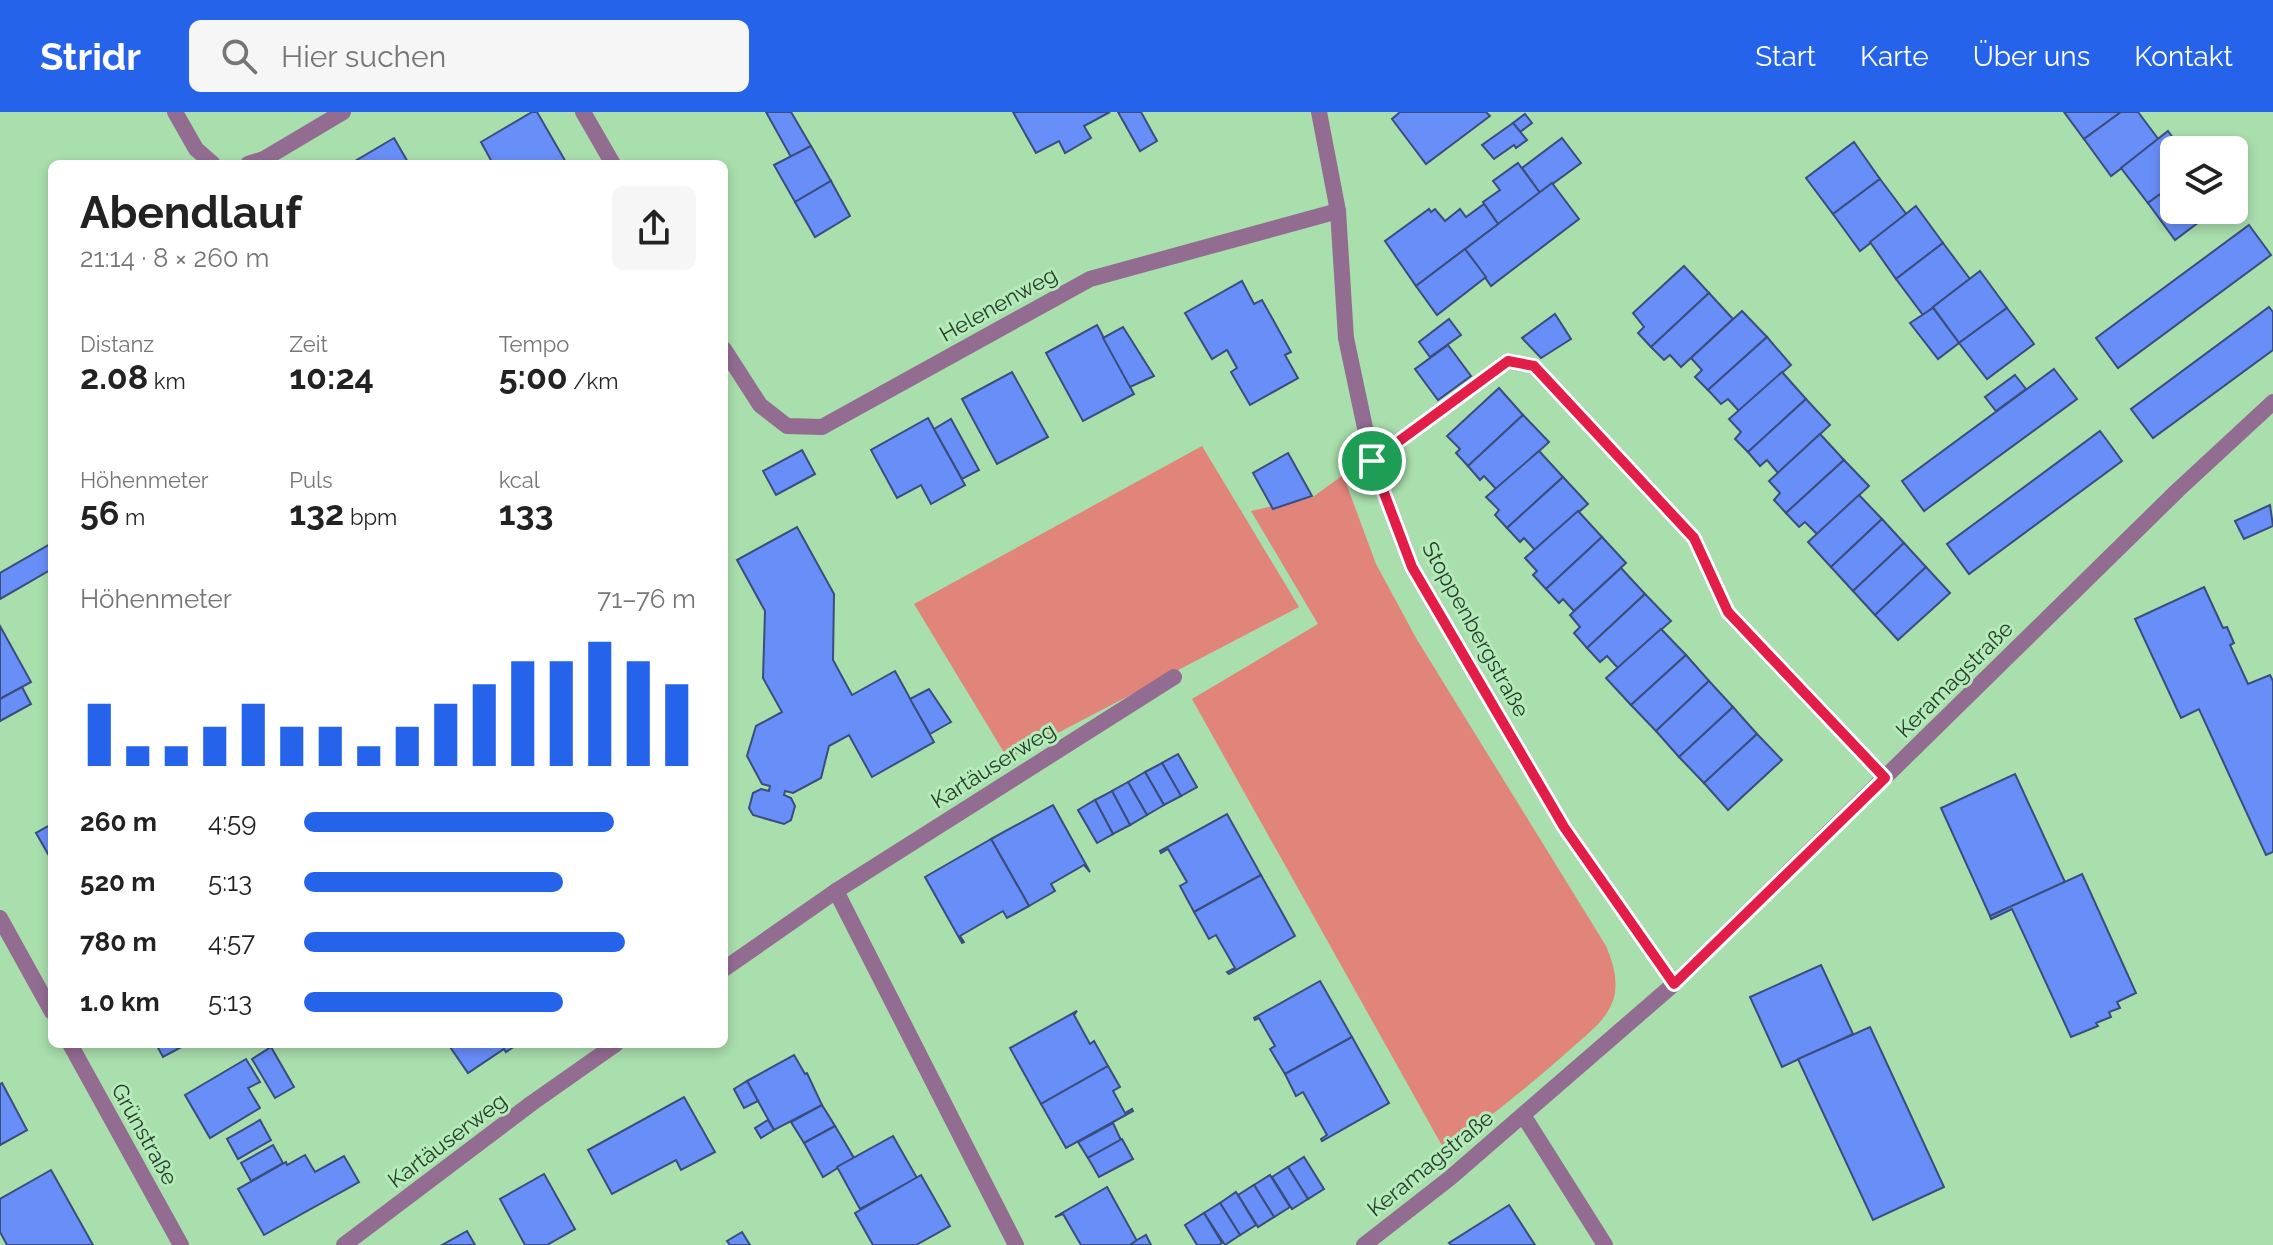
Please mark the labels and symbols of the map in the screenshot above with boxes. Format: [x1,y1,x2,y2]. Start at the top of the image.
street label: Helenenweg [935,261,1061,347]
pin [1338,427,1406,495]
street label: Stoppenbergstraße [1417,537,1535,721]
street label: Keramagstraße [1890,615,2018,743]
street label: Kartäuserweg [926,716,1060,814]
street label: Grünstraße [106,1079,184,1189]
street label: Kartäuserweg [383,1087,511,1193]
street label: Keramagstraße [1362,1104,1498,1222]

